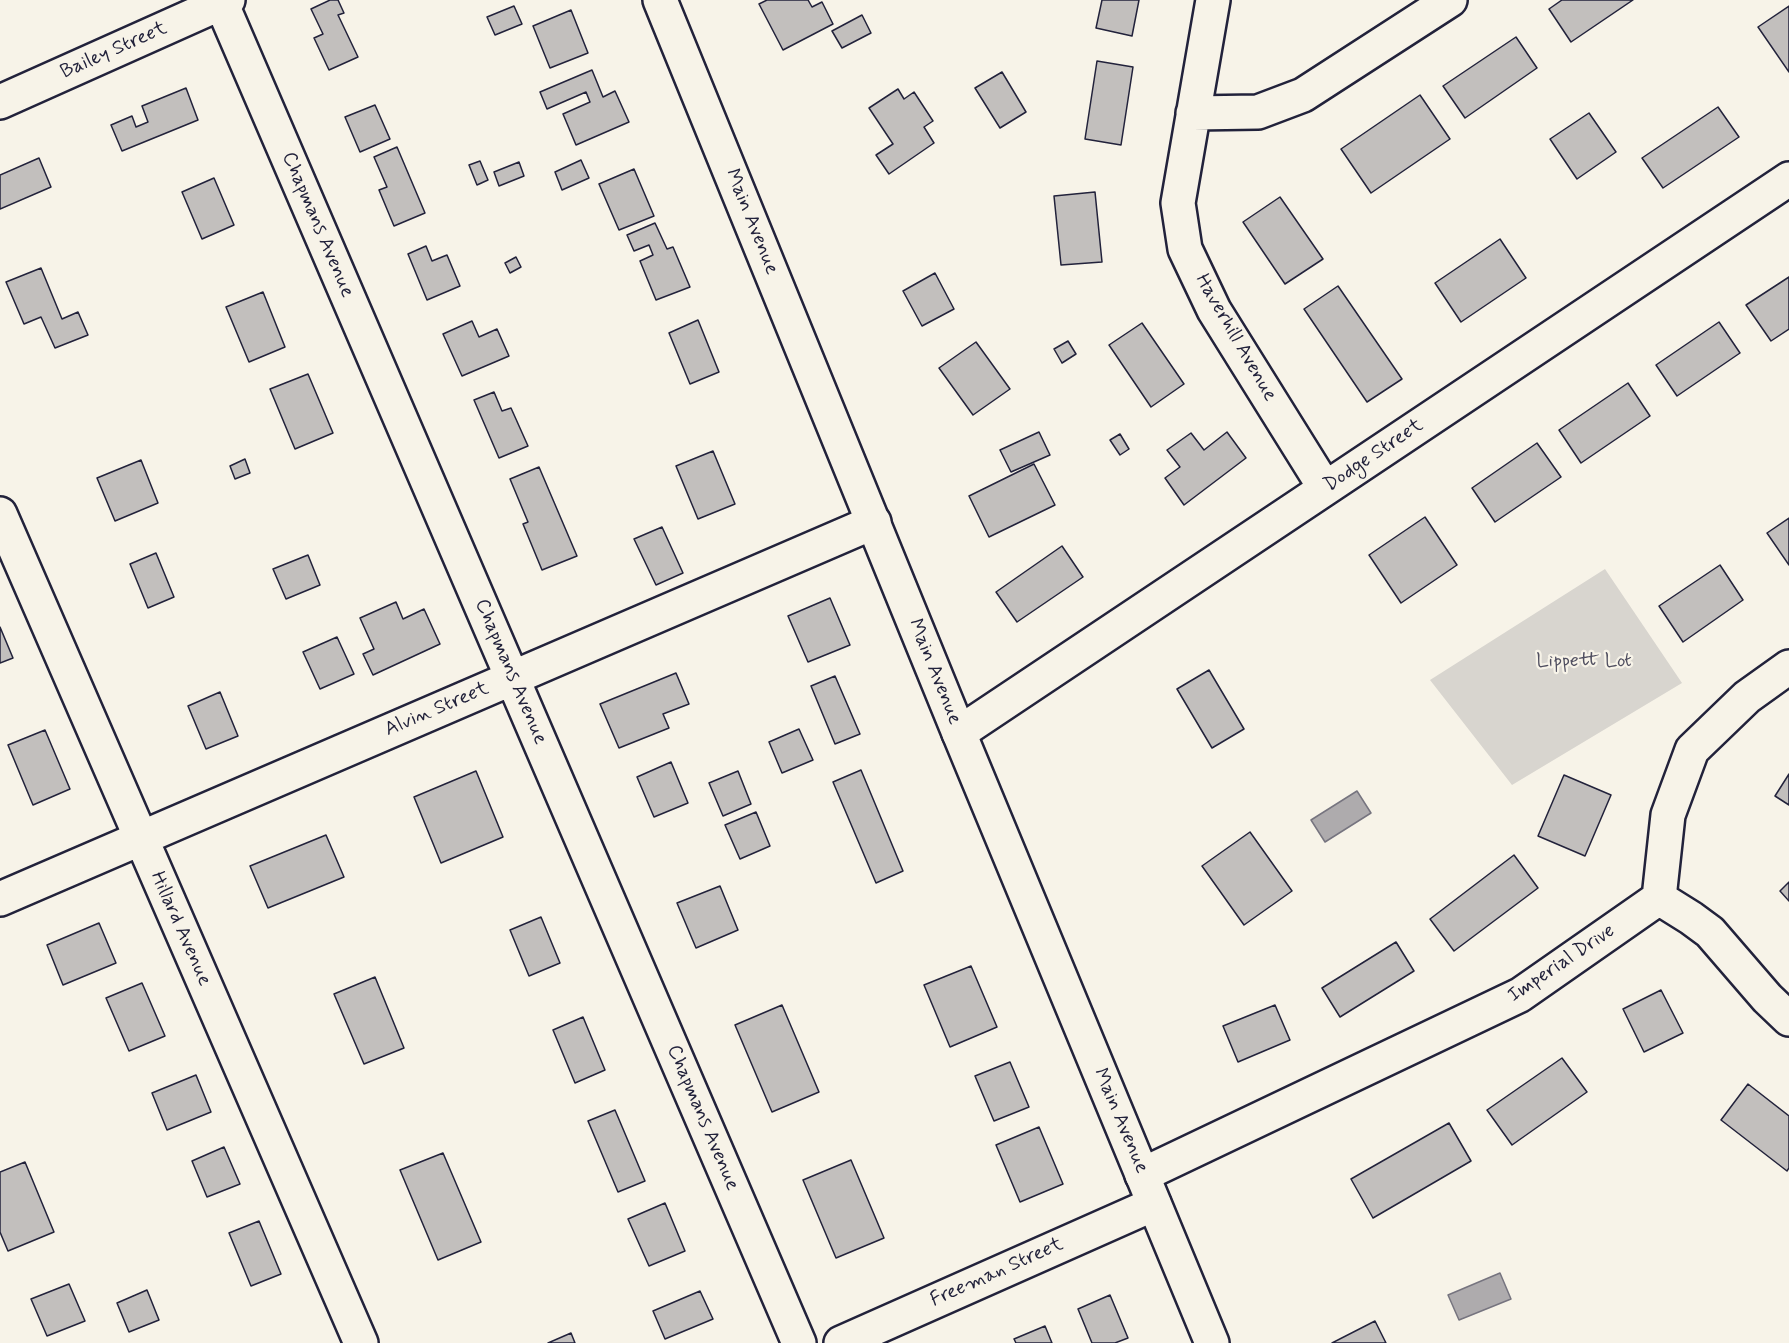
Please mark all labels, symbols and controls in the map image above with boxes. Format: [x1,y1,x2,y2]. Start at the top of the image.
street label: Bailey Street [57,17,171,85]
street label: Chapmans Avenue [276,149,358,301]
street label: Main Avenue [719,166,783,278]
street label: Haverhill Avenue [1189,270,1281,406]
street label: Dodge Street [1320,414,1428,498]
street label: Chapmans Avenue [469,596,551,748]
street label: Main Avenue [902,616,966,728]
park label: Lippett Lot [1536,650,1632,674]
street label: Alvin Street [381,677,493,743]
street label: Hillard Avenue [144,868,216,990]
street label: Imperial Drive [1504,919,1620,1009]
street label: Chapmans Avenue [661,1042,743,1194]
street label: Main Avenue [1087,1065,1153,1177]
street label: Freeman Street [927,1233,1067,1313]

